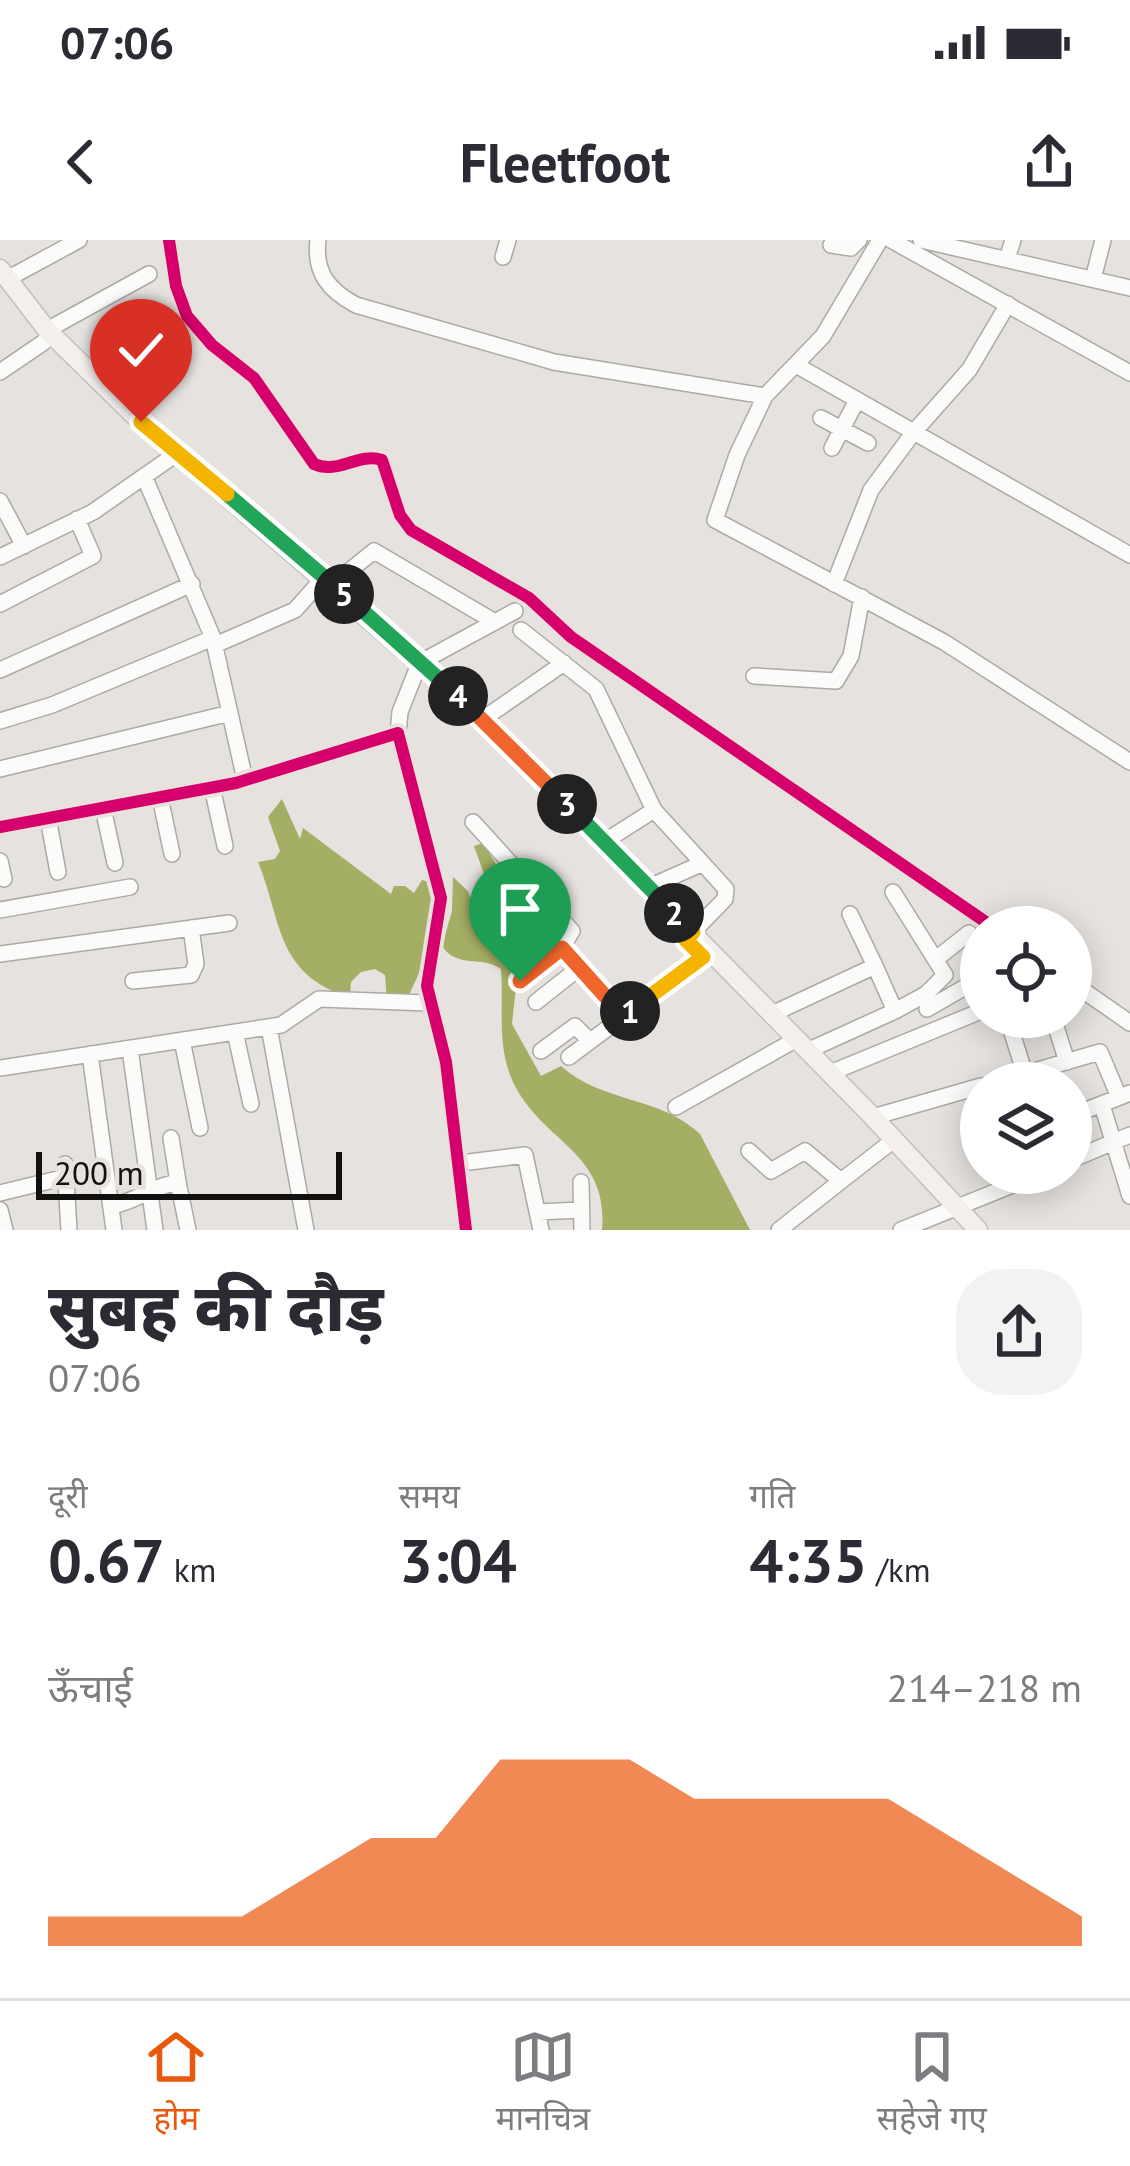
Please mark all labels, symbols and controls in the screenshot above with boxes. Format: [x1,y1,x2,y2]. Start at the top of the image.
text: 07:06 [60,13,174,71]
text: Fleetfoot [460,127,670,197]
icon: back [48,129,114,195]
icon: share [1016,129,1082,195]
pin [90,299,192,422]
icon: check [108,317,174,383]
pin: 5 [314,564,374,624]
text: 5 [335,572,353,615]
pin: 4 [428,666,488,726]
text: 4 [449,674,467,717]
pin: 3 [537,774,597,834]
text: 3 [558,782,576,825]
pin [469,858,571,981]
icon: arrive [487,876,553,942]
pin: 2 [644,883,704,943]
text: 2 [665,891,683,934]
map controls [960,906,1092,1194]
button: locate [960,906,1092,1038]
pin: 1 [600,981,660,1041]
text: 1 [621,989,639,1032]
button: layers [960,1062,1092,1194]
scale bar [36,1146,342,1199]
text: 200 m [54,1151,144,1194]
text: सुबह की दौड़ [48,1264,383,1349]
button: share [956,1269,1082,1395]
text: 07:06 [48,1352,142,1403]
text: दूरी [48,1474,88,1517]
text: समय [399,1474,460,1517]
text: गति [749,1474,795,1517]
text: 0.67 [48,1521,165,1599]
text: 3:04 [399,1521,517,1599]
text: 4:35 [749,1521,868,1599]
text: km [165,1548,216,1591]
text: /km [868,1548,931,1591]
text: ऊँचाई [48,1662,133,1713]
text: 214–218 m [887,1662,1082,1713]
tab: होम [143,2024,209,2143]
tab: मानचित्र [496,2024,590,2143]
tab: सहेजे गए [877,2024,987,2143]

